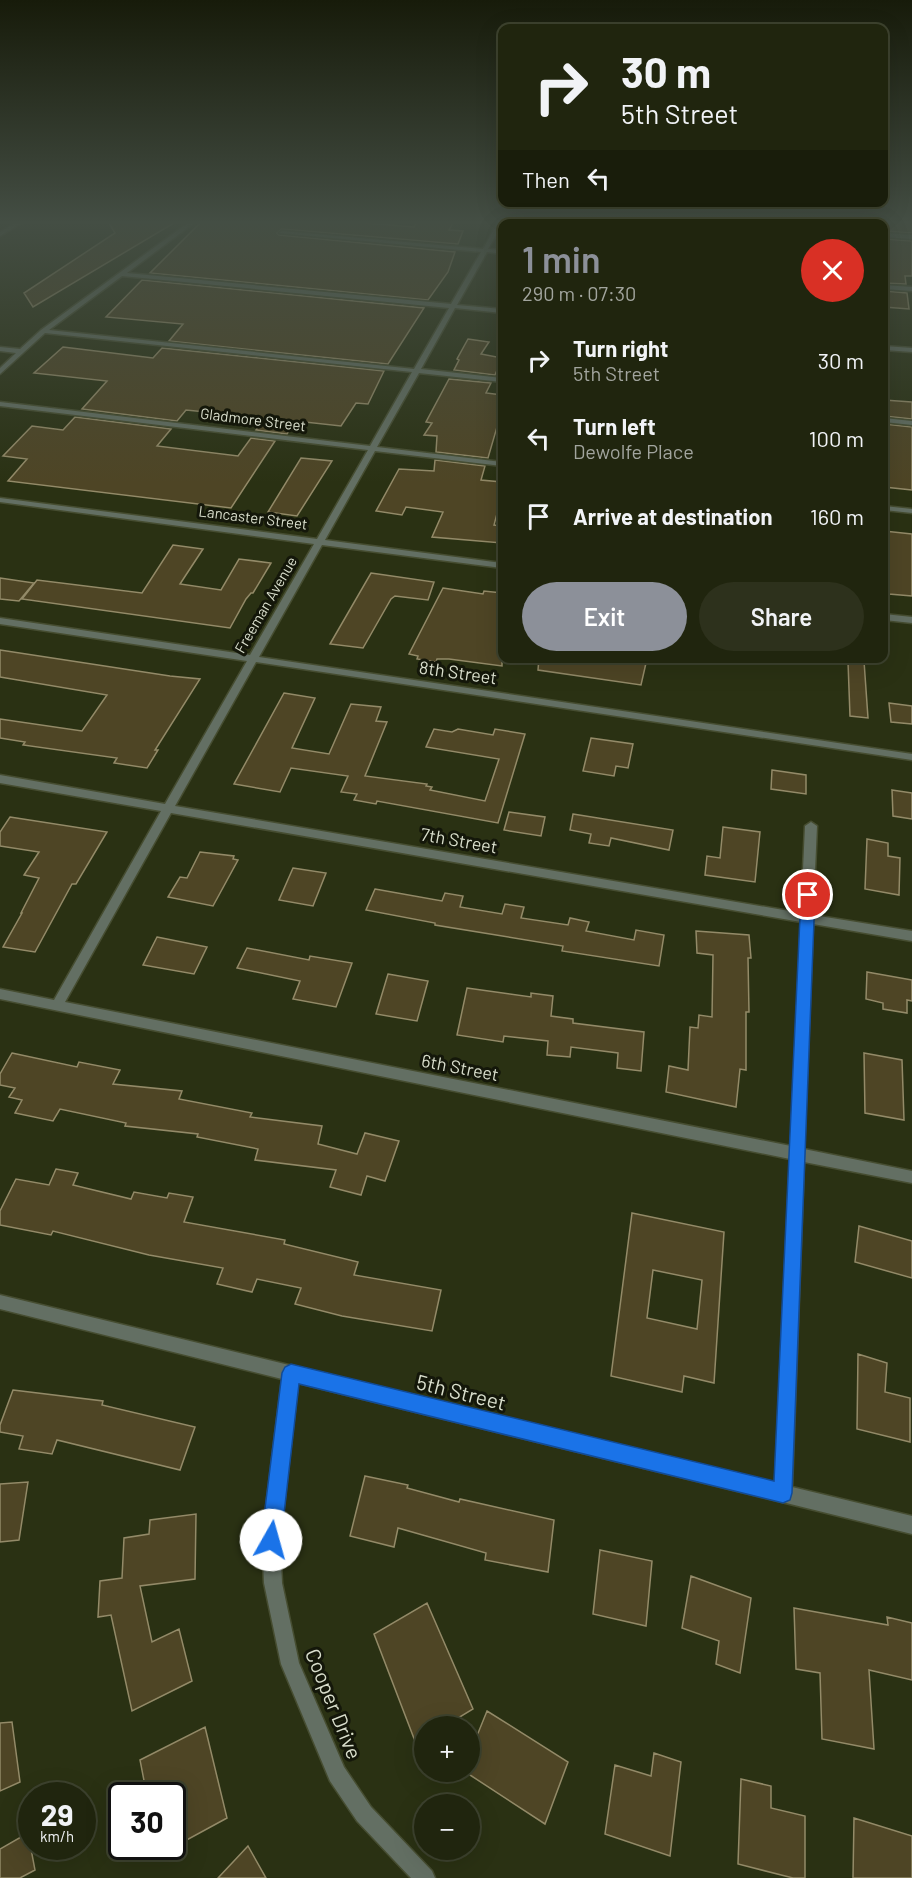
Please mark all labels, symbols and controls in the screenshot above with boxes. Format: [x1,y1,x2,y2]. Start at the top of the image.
text: 30 m [621,46,711,96]
icon: right [522,48,600,126]
text: 5th Street [621,97,738,129]
icon: left [582,162,615,195]
text: Then [522,166,570,192]
text: 1 min [522,237,601,280]
button: close [801,239,864,302]
text: 290 m · 07:30 [522,281,636,305]
text: Turn right [573,335,668,361]
icon: right [522,344,555,377]
text: 30 m [818,347,864,373]
text: 5th Street [573,361,660,385]
street label: Gladmore Street [199,404,307,434]
text: Turn left [573,413,656,439]
icon: left [522,422,555,455]
text: 100 m [809,425,864,451]
text: Dewolfe Place [573,439,694,463]
icon: arrive [522,500,555,533]
street label: Lancaster Street [198,501,309,533]
text: Arrive at destination [573,503,772,529]
text: 160 m [810,503,864,529]
street label: Freeman Avenue [230,553,300,656]
button: Exit [522,582,687,651]
button: Share [699,582,864,651]
street label: 8th Street [418,656,498,688]
street label: 7th Street [419,822,499,858]
pin [782,869,833,920]
icon: arrive [791,878,824,911]
street label: 6th Street [420,1049,501,1085]
street label: 5th Street [414,1368,509,1415]
position arrow [239,1508,303,1572]
street label: Cooper Drive [301,1645,368,1762]
map controls [414,1716,480,1860]
button: + [414,1716,480,1782]
speed limit sign: 30 [108,1782,186,1860]
button: − [414,1794,480,1860]
text: 29 [41,1796,73,1832]
text: km/h [40,1827,74,1845]

